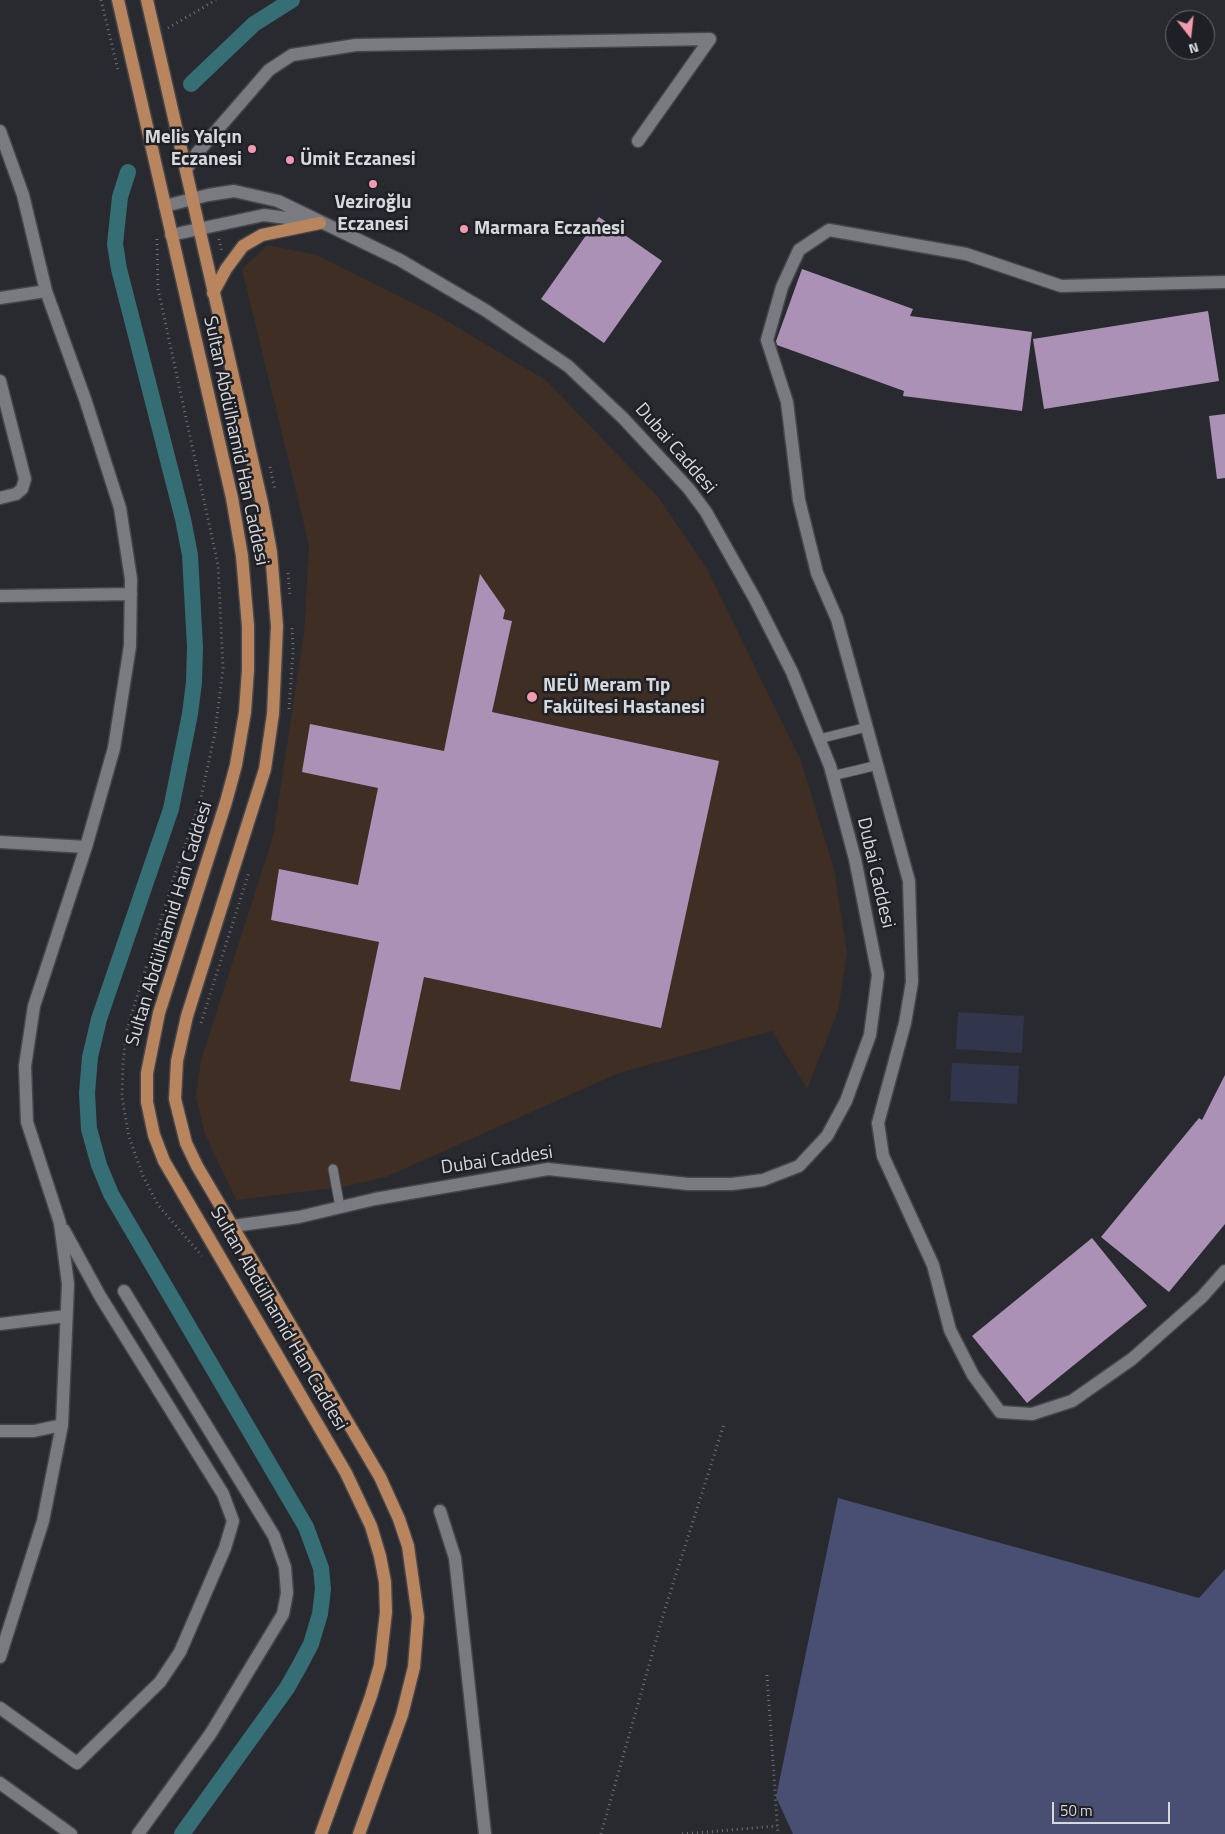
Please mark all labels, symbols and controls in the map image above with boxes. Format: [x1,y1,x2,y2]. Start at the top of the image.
north arrow [1165,10,1215,60]
text: N [1186,38,1202,60]
place label: Melis Yalçın Eczanesi [145,127,242,171]
marker: Melis Yalçın Eczanesi [246,143,258,155]
place label: Ümit Eczanesi [300,149,416,171]
marker: Ümit Eczanesi [284,154,296,166]
marker: Veziroğlu Eczanesi [367,178,379,190]
place label: Veziroğlu Eczanesi [334,192,412,236]
place label: Marmara Eczanesi [474,218,625,240]
marker: Marmara Eczanesi [458,223,470,235]
street label: Sultan Abdülhamid Han Caddesi [197,314,273,568]
street label: Dubai Caddesi [629,399,721,499]
place label: NEÜ Meram Tıp Fakültesi Hastanesi [543,675,705,719]
marker: NEÜ Meram Tıp Fakültesi Hastanesi [525,690,539,704]
street label: Sultan Abdülhamid Han Caddesi [122,799,218,1049]
street label: Dubai Caddesi [851,816,899,930]
street label: Dubai Caddesi [440,1142,554,1180]
street label: Sultan Abdülhamid Han Caddesi [205,1203,351,1435]
scale bar [1055,1792,1172,1824]
text: 50 m [1060,1799,1093,1822]

